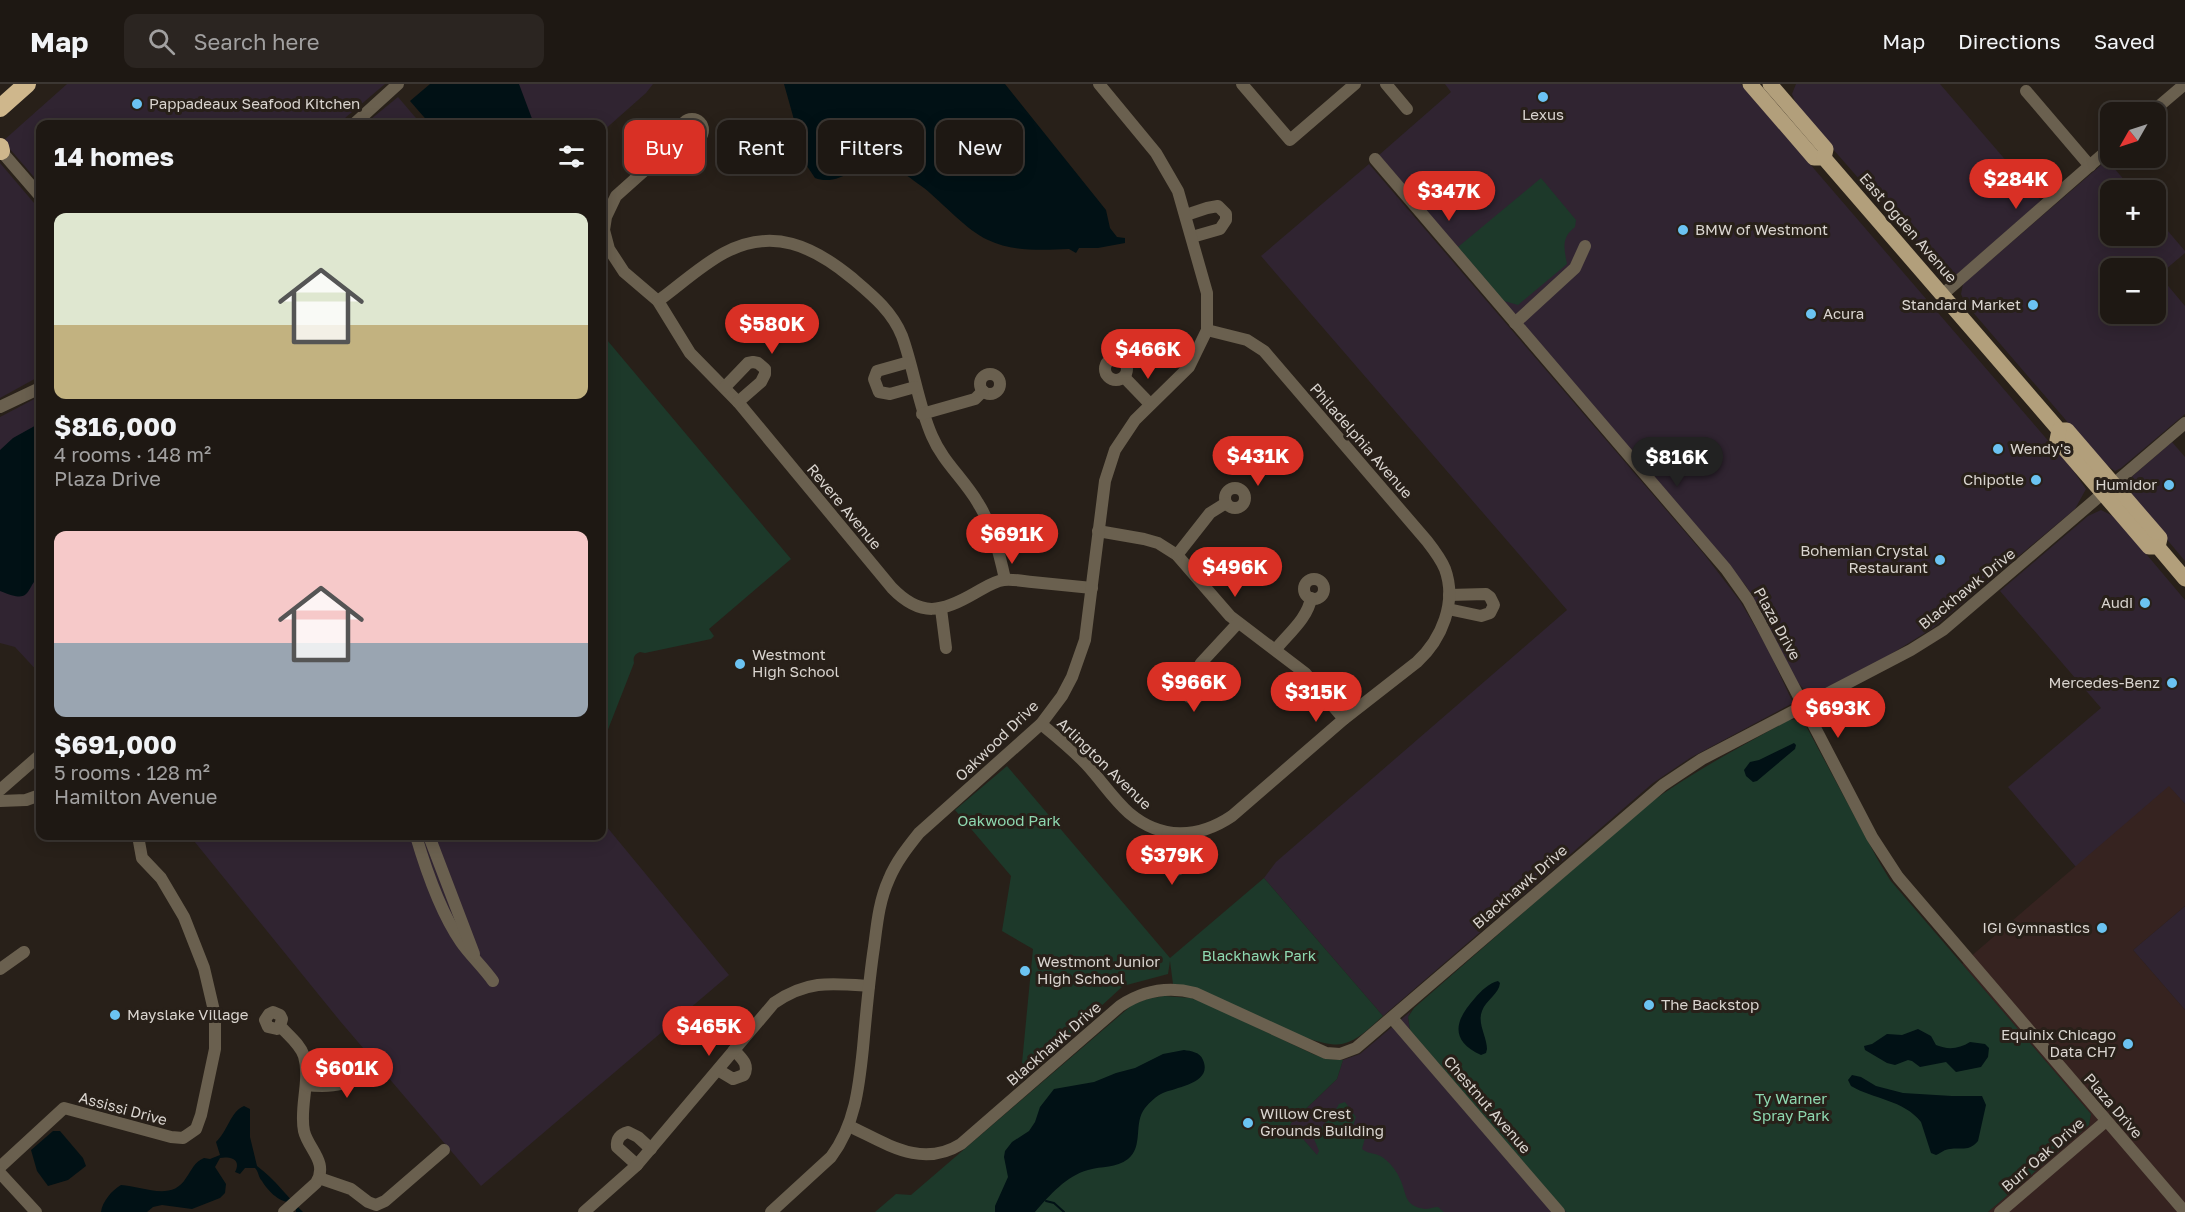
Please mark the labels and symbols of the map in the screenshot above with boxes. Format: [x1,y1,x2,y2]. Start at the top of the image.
marker: Lexus [1536,90,1550,104]
place label: Pappadeaux Seafood Kitchen [149,94,360,112]
marker: Pappadeaux Seafood Kitchen [130,97,144,111]
north arrow [2100,102,2166,168]
place label: Lexus [1522,105,1564,123]
pin: $284K [1974,159,2058,210]
street label: East Ogden Avenue [1856,169,1961,286]
pin: $347K [1407,171,1491,222]
place label: BMW of Westmont [1695,220,1828,238]
marker: BMW of Westmont [1676,223,1690,237]
place label: Standard Market [1902,295,2021,313]
marker: Standard Market [2026,298,2040,312]
pin: $580K [730,304,814,355]
place label: Acura [1823,304,1864,322]
marker: Acura [1804,307,1818,321]
pin: $466K [1106,329,1190,380]
street label: Philadelphia Avenue [1307,379,1417,502]
pin: $431K [1216,436,1300,487]
pin: $816K [1635,437,1719,488]
place label: Wendy's [2010,439,2071,457]
marker: Wendy's [1991,442,2005,456]
street label: Revere Avenue [804,460,886,553]
place label: Chipotle [1963,470,2024,488]
marker: Chipotle [2029,473,2043,487]
place label: Humidor [2095,475,2157,493]
marker: Humidor [2162,478,2176,492]
pin: $691K [970,514,1054,565]
place label: Bohemian Crystal Restaurant [1800,541,1928,576]
street label: Blackhawk Drive [1914,544,2019,633]
pin: $496K [1193,547,1277,598]
marker: Bohemian Crystal Restaurant [1933,553,1947,567]
street label: Plaza Drive [1751,584,1805,663]
place label: Audi [2101,593,2133,611]
marker: Audi [2138,596,2152,610]
place label: Westmont High School [752,645,840,680]
marker: Westmont High School [733,657,747,671]
pin: $966K [1152,662,1236,713]
pin: $315K [1274,672,1358,723]
place label: Mercedes-Benz [2049,673,2160,691]
marker: Mercedes-Benz [2165,676,2179,690]
pin: $693K [1796,688,1880,739]
street label: Oakwood Drive [951,696,1042,784]
street label: Arlington Avenue [1054,714,1156,813]
park label: Oakwood Park [957,811,1061,829]
pin: $379K [1130,835,1214,886]
street label: Blackhawk Drive [1469,840,1570,932]
place label: IGI Gymnastics [1982,918,2090,936]
marker: IGI Gymnastics [2095,921,2109,935]
park label: Blackhawk Park [1202,946,1317,964]
place label: Westmont Junior High School [1037,952,1160,987]
marker: Westmont Junior High School [1018,964,1032,978]
place label: The Backstop [1661,995,1759,1013]
street label: Blackhawk Drive [1003,997,1104,1089]
marker: The Backstop [1642,998,1656,1012]
place label: Mayslake Village [127,1005,249,1023]
pin: $465K [667,1006,751,1057]
marker: Mayslake Village [108,1008,122,1022]
place label: Equinix Chicago Data CH7 [2001,1025,2116,1060]
marker: Equinix Chicago Data CH7 [2121,1037,2135,1051]
pin: $601K [305,1048,389,1099]
street label: Chestnut Avenue [1441,1052,1535,1157]
street label: Plaza Drive [2081,1069,2147,1142]
street label: Assissi Drive [77,1088,170,1129]
park label: Ty Warner Spray Park [1752,1089,1830,1124]
place label: Willow Crest Grounds Building [1260,1104,1384,1139]
street label: Burr Oak Drive [1997,1113,2088,1195]
marker: Willow Crest Grounds Building [1241,1116,1255,1130]

